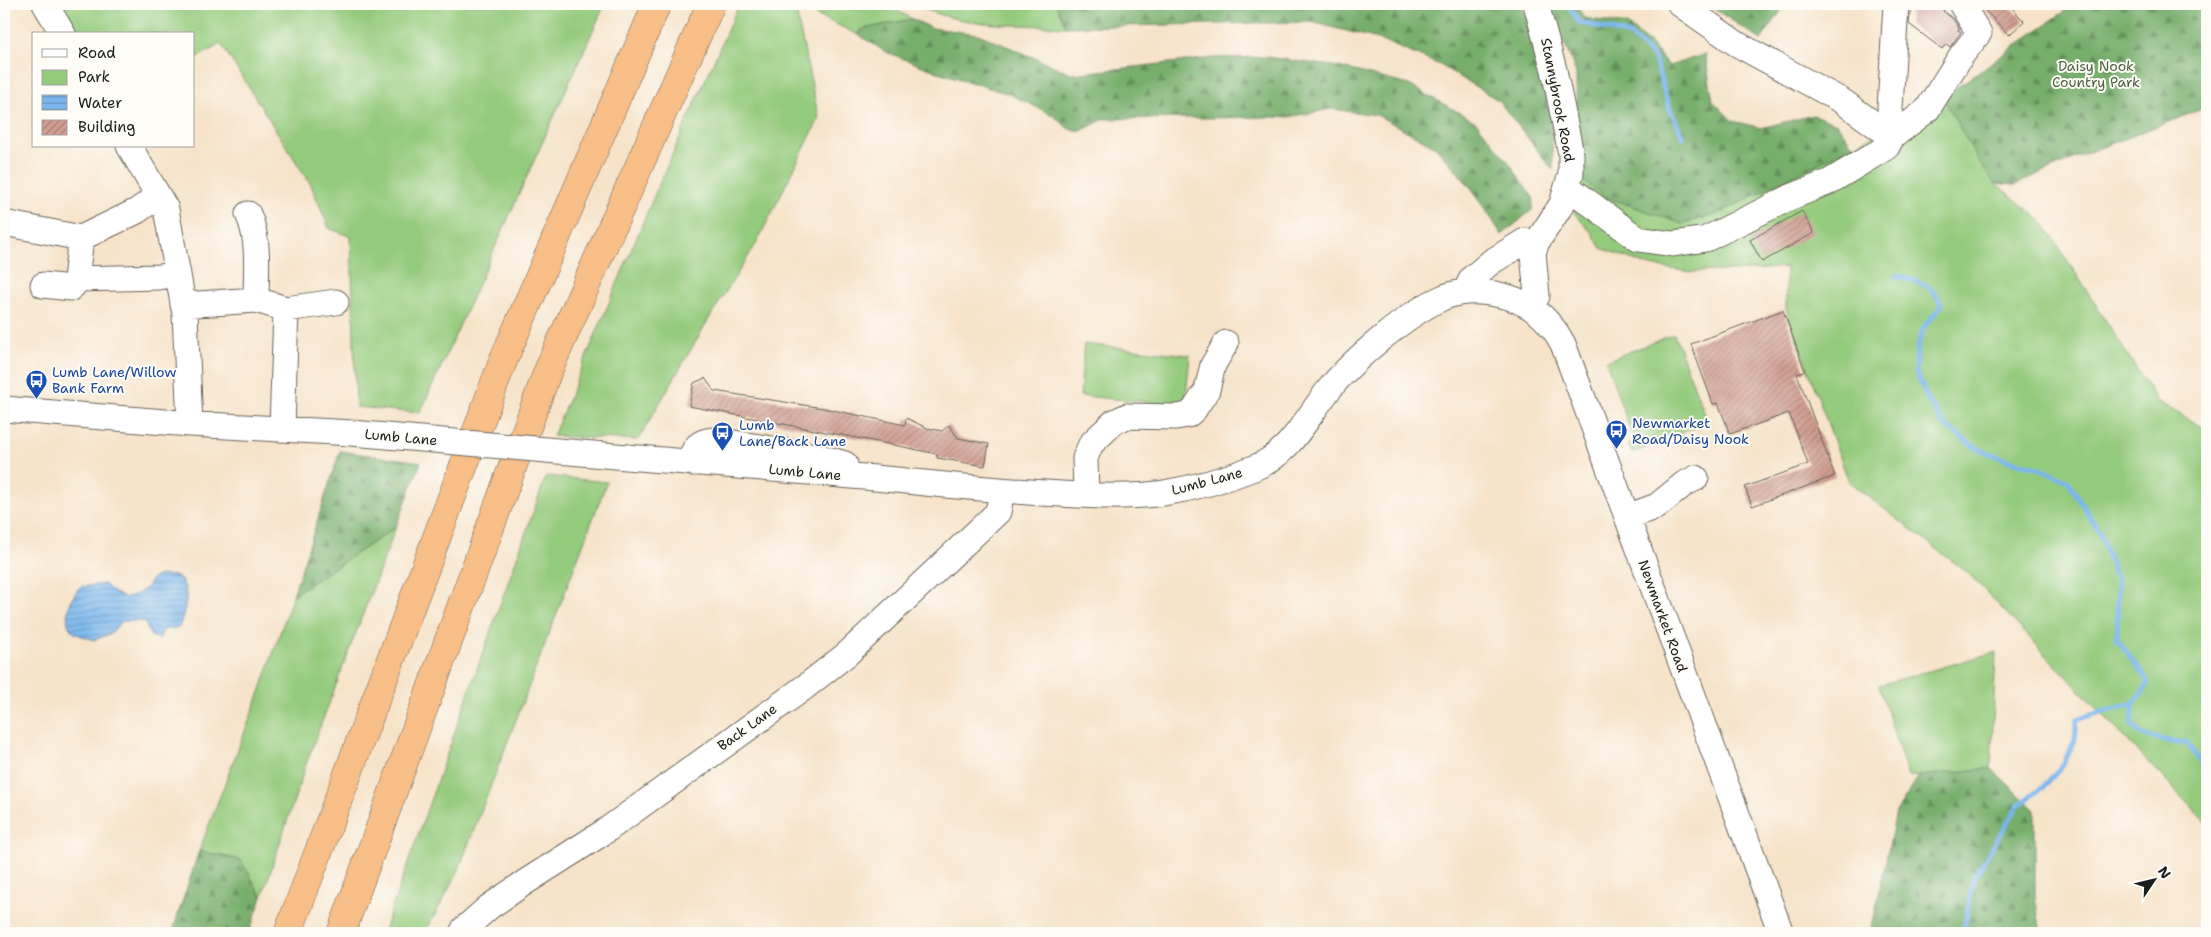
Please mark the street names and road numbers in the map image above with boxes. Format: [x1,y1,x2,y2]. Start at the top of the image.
street label: Stannybrook Road [1537,36,1579,164]
street label: Lumb Lane [364,425,438,449]
street label: Lumb Lane [768,460,842,484]
street label: Lumb Lane [1169,463,1245,499]
street label: Newmarket Road [1634,557,1692,675]
street label: Back Lane [714,699,780,755]

